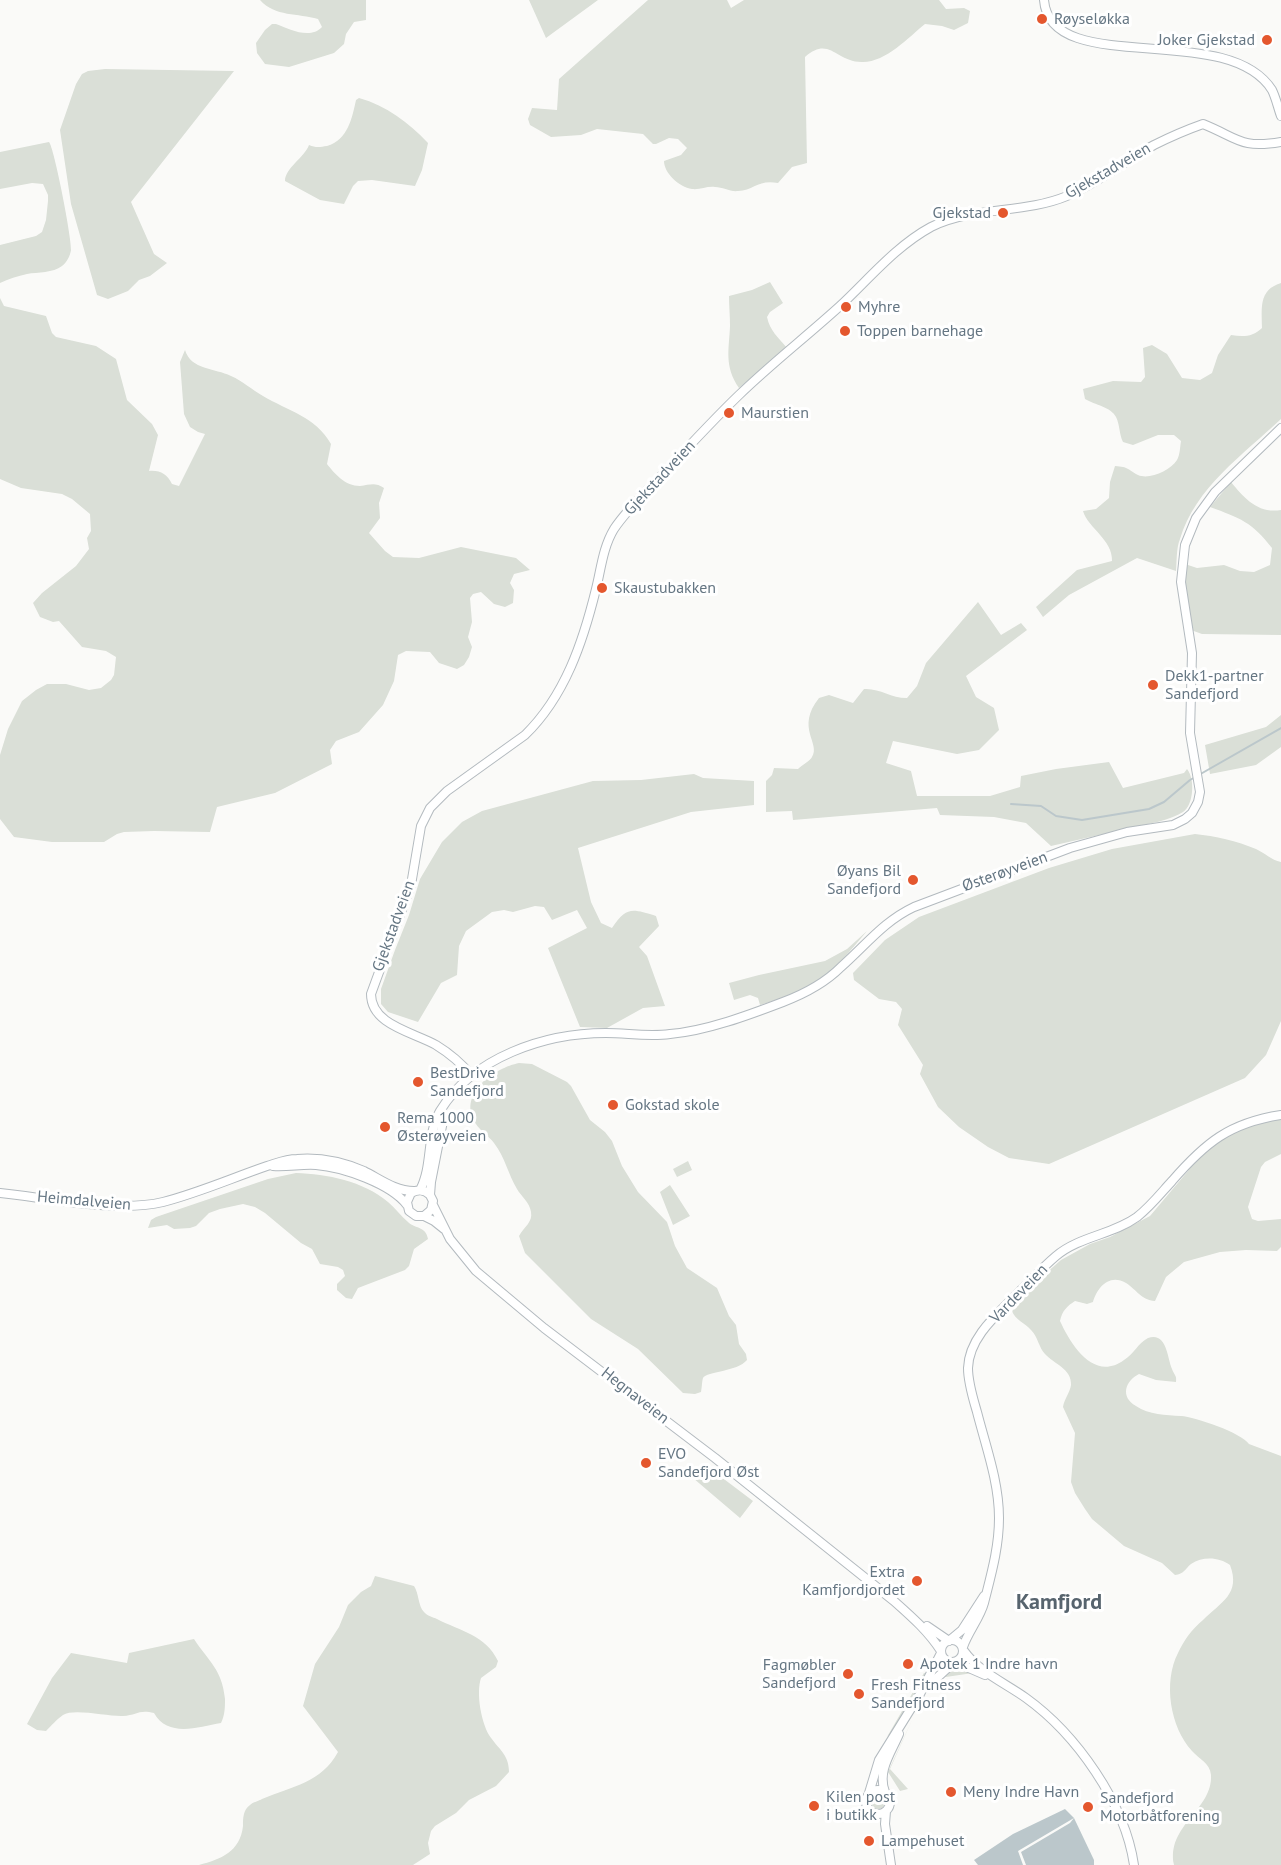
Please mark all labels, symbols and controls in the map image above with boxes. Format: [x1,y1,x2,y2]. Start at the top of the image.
place label: Røyseløkka [1054,9,1130,29]
marker: Røyseløkka [1035,12,1049,26]
place label: Joker Gjekstad [1158,30,1255,50]
marker: Joker Gjekstad [1260,33,1274,47]
street label: Gjekstadveien [1062,139,1154,203]
place label: Gjekstad [932,203,991,223]
marker: Gjekstad [996,206,1010,220]
place label: Myhre [858,297,900,317]
marker: Myhre [839,300,853,314]
place label: Toppen barnehage [857,321,983,341]
marker: Toppen barnehage [838,324,852,338]
place label: Maurstien [741,403,809,423]
marker: Maurstien [722,406,736,420]
street label: Gjekstadveien [620,437,700,519]
place label: Skaustubakken [614,578,716,598]
marker: Skaustubakken [595,581,609,595]
place label: Dekk1-partner Sandefjord [1165,666,1264,704]
marker: Dekk1-partner Sandefjord [1146,678,1160,692]
street label: Østerøyveien [960,848,1050,896]
place label: Øyans Bil Sandefjord [827,861,901,899]
marker: Øyans Bil Sandefjord [906,873,920,887]
street label: Gjekstadveien [369,878,419,974]
place label: BestDrive Sandefjord [430,1063,504,1101]
marker: BestDrive Sandefjord [411,1075,425,1089]
place label: Gokstad skole [625,1095,720,1115]
marker: Gokstad skole [606,1098,620,1112]
place label: Rema 1000 Østerøyveien [397,1108,486,1146]
marker: Rema 1000 Østerøyveien [378,1120,392,1134]
street label: Heimdalveien [36,1187,132,1215]
street label: Vardeveien [986,1260,1052,1328]
street label: Hegnaveien [597,1364,673,1428]
place label: EVO Sandefjord Øst [658,1444,759,1482]
marker: EVO Sandefjord Øst [639,1456,653,1470]
place label: Extra Kamfjordjordet [802,1562,905,1600]
marker: Extra Kamfjordjordet [910,1574,924,1588]
district label: Kamfjord [1016,1590,1102,1616]
place label: Apotek 1 Indre havn [920,1654,1058,1674]
place label: Fagmøbler Sandefjord [762,1655,836,1693]
marker: Apotek 1 Indre havn [901,1657,915,1671]
marker: Fagmøbler Sandefjord [841,1667,855,1681]
place label: Fresh Fitness Sandefjord [871,1675,961,1713]
marker: Fresh Fitness Sandefjord [852,1687,866,1701]
place label: Meny Indre Havn [963,1782,1079,1802]
marker: Meny Indre Havn [944,1785,958,1799]
place label: Kilen post i butikk [826,1787,895,1825]
place label: Sandefjord Motorbåtforening [1100,1788,1220,1826]
marker: Kilen post i butikk [807,1799,821,1813]
marker: Sandefjord Motorbåtforening [1081,1800,1095,1814]
place label: Lampehuset [881,1831,964,1851]
marker: Lampehuset [862,1834,876,1848]

